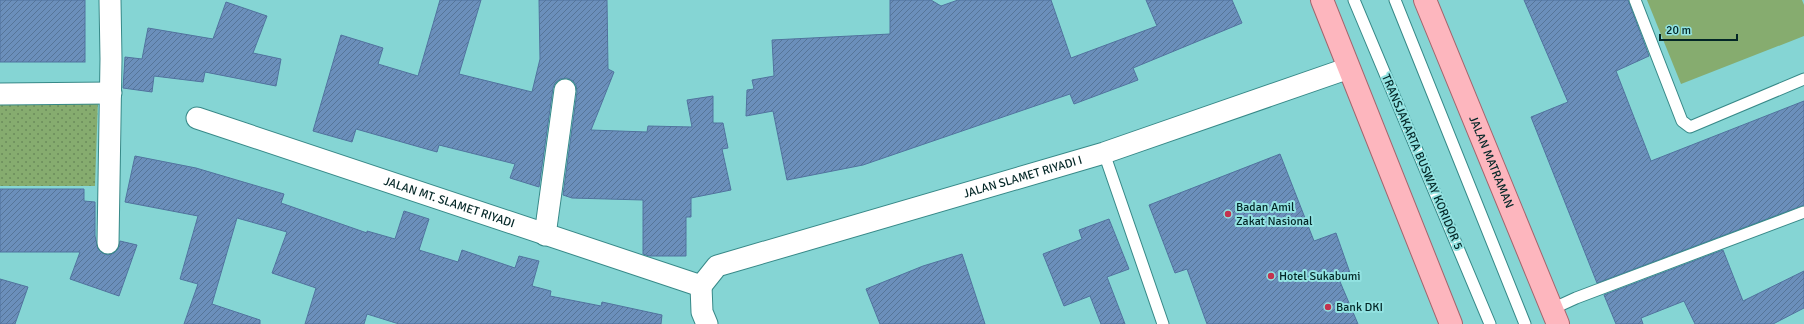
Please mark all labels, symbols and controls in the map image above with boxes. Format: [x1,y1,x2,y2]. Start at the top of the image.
scale bar [1660,16,1737,42]
text: 20 m [1666,23,1691,38]
street label: TRANSJAKARTA BUSWAY KORIDOR 5 [1378,72,1466,252]
street label: JALAN MATRAMAN [1466,113,1517,210]
street label: JALAN SLAMET RIYADI I [961,152,1084,201]
street label: JALAN MT. SLAMET RIYADI [382,173,517,231]
place label: Badan Amil Zakat Nasional [1236,200,1313,229]
marker: Badan Amil Zakat Nasional [1223,209,1233,219]
place label: Hotel Sukabumi [1279,269,1361,284]
marker: Hotel Sukabumi [1266,271,1276,281]
place label: Bank DKI [1336,300,1383,315]
marker: Bank DKI [1323,302,1333,312]

